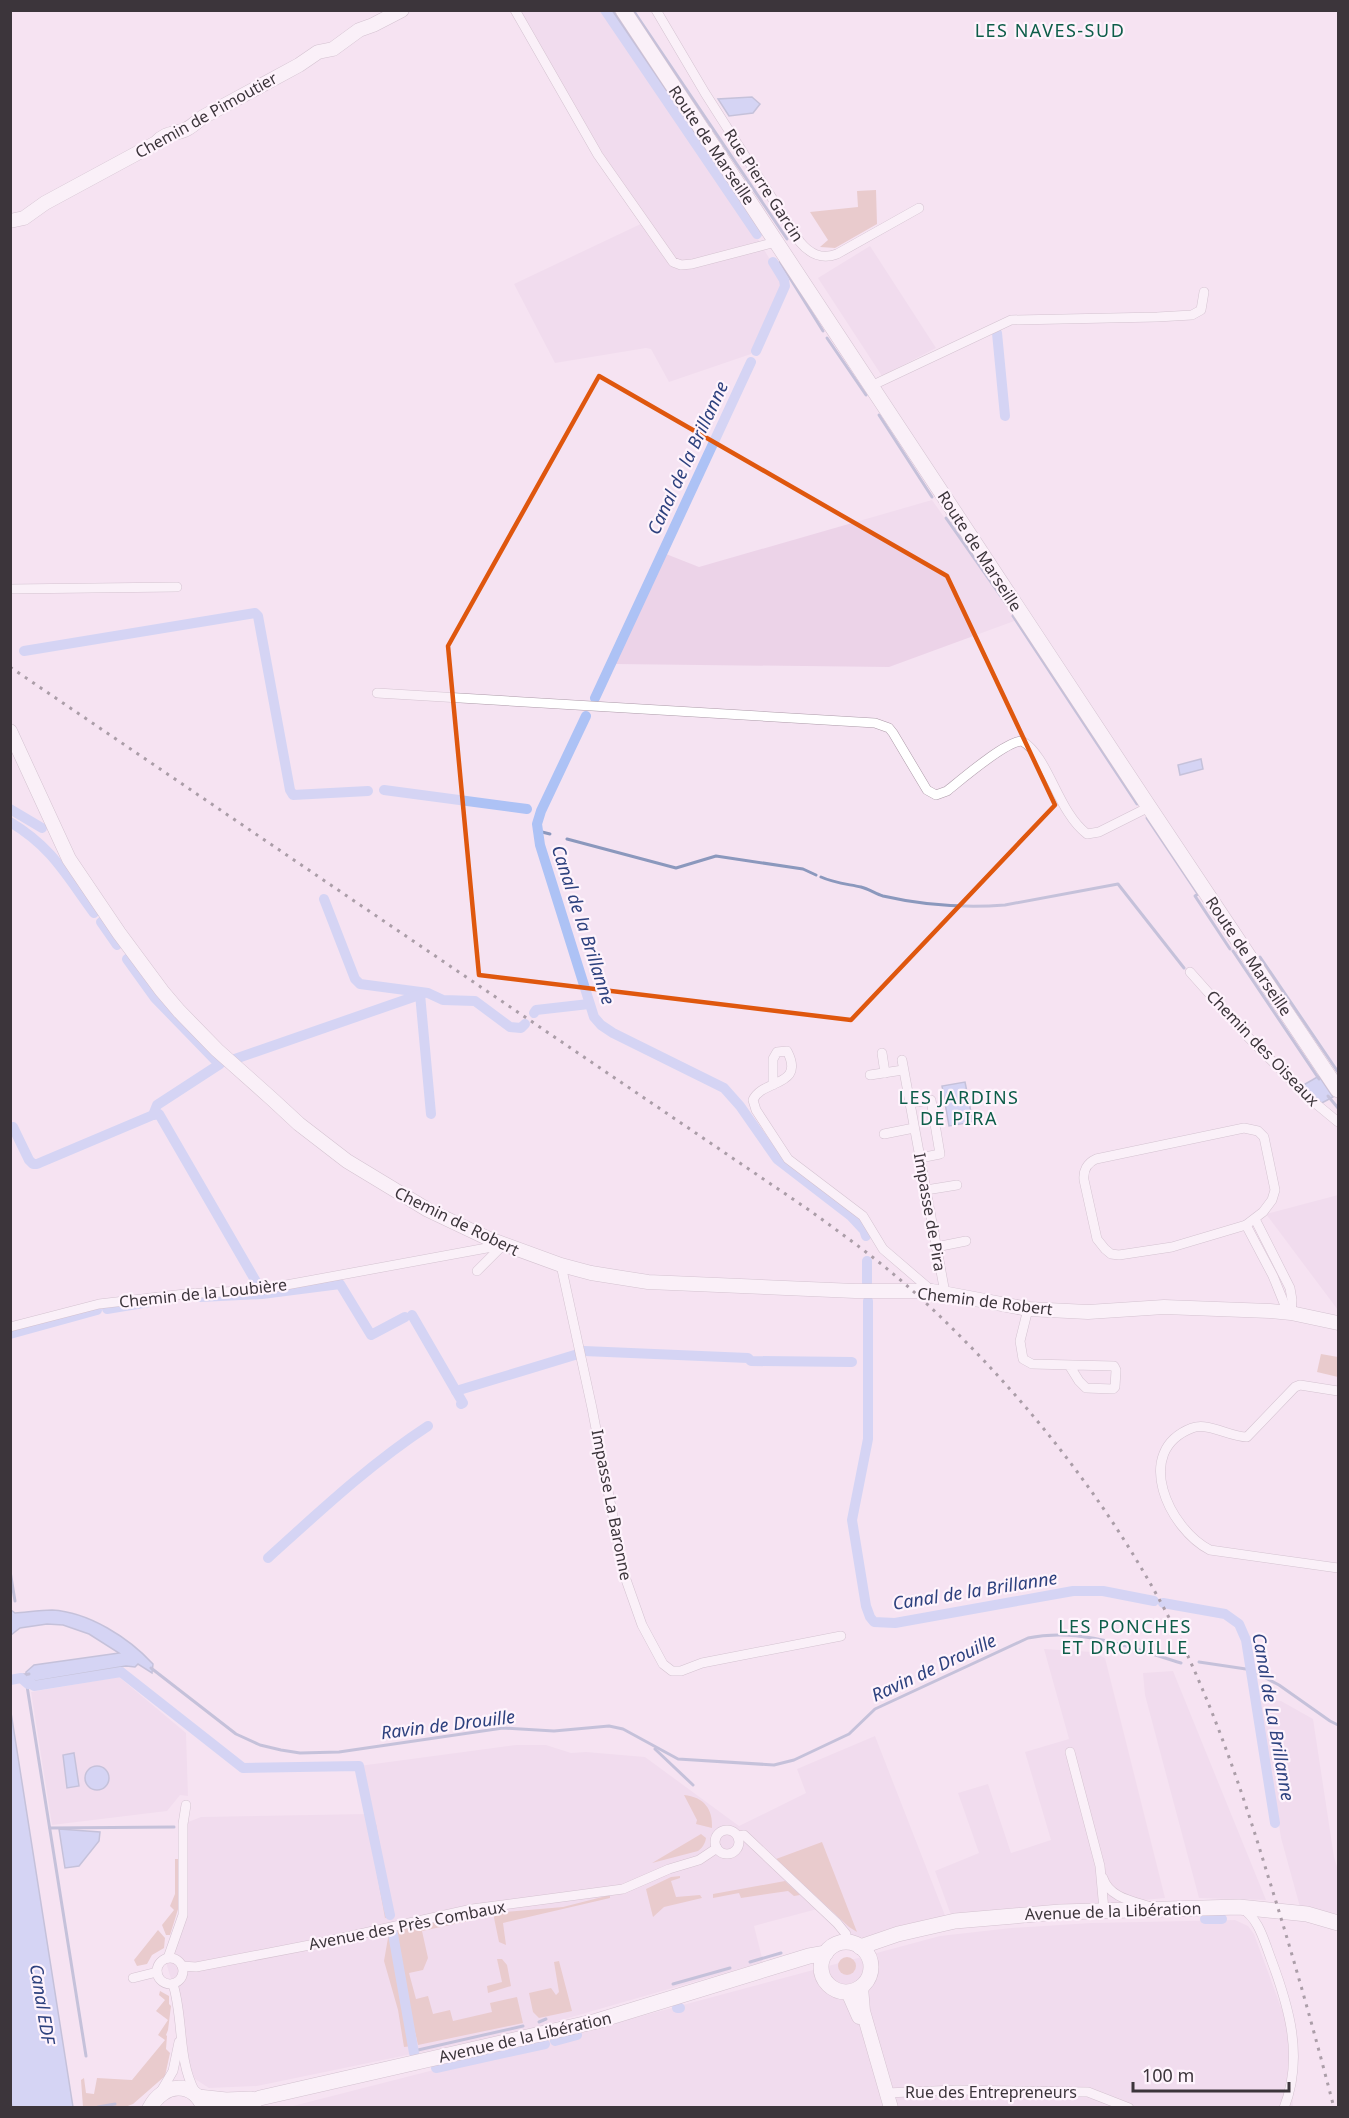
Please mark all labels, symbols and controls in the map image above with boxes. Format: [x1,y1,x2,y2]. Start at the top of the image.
district label: LES NAVES-SUD [975,18,1125,42]
street label: Chemin de Pimoutier [131,67,281,163]
street label: Route de Marseille [664,81,760,209]
street label: Rue Pierre Garcin [719,124,809,246]
water label: Canal de la Brillanne [641,377,733,538]
street label: Route de Marseille [933,486,1027,616]
water label: Canal de la Brillanne [547,842,621,1008]
street label: Route de Marseille [1201,892,1297,1020]
street label: Chemin des Oiseaux [1202,985,1325,1111]
district label: LES JARDINS DE PIRA [899,1085,1019,1130]
street label: Impasse de Pira [909,1151,951,1273]
street label: Chemin de Robert [391,1181,523,1261]
street label: Chemin de la Loubière [118,1273,288,1313]
street label: Chemin de Robert [916,1282,1054,1320]
street label: Impasse La Baronne [587,1428,637,1582]
water label: Canal de la Brillanne [891,1565,1059,1615]
district label: LES PONCHES ET DROUILLE [1058,1614,1192,1659]
water label: Ravin de Drouille [867,1628,1000,1707]
water label: Canal de La Brillanne [1247,1631,1301,1803]
water label: Ravin de Drouille [379,1704,516,1744]
street label: Avenue des Près Combaux [307,1895,508,1955]
street label: Avenue de la Libération [1024,1897,1202,1925]
water label: Canal EDF [25,1962,61,2047]
street label: Avenue de la Libération [436,2006,614,2068]
scale bar [1133,2055,1289,2093]
text: 100 m [1142,2063,1194,2087]
street label: Rue des Entrepreneurs [905,2081,1077,2103]

